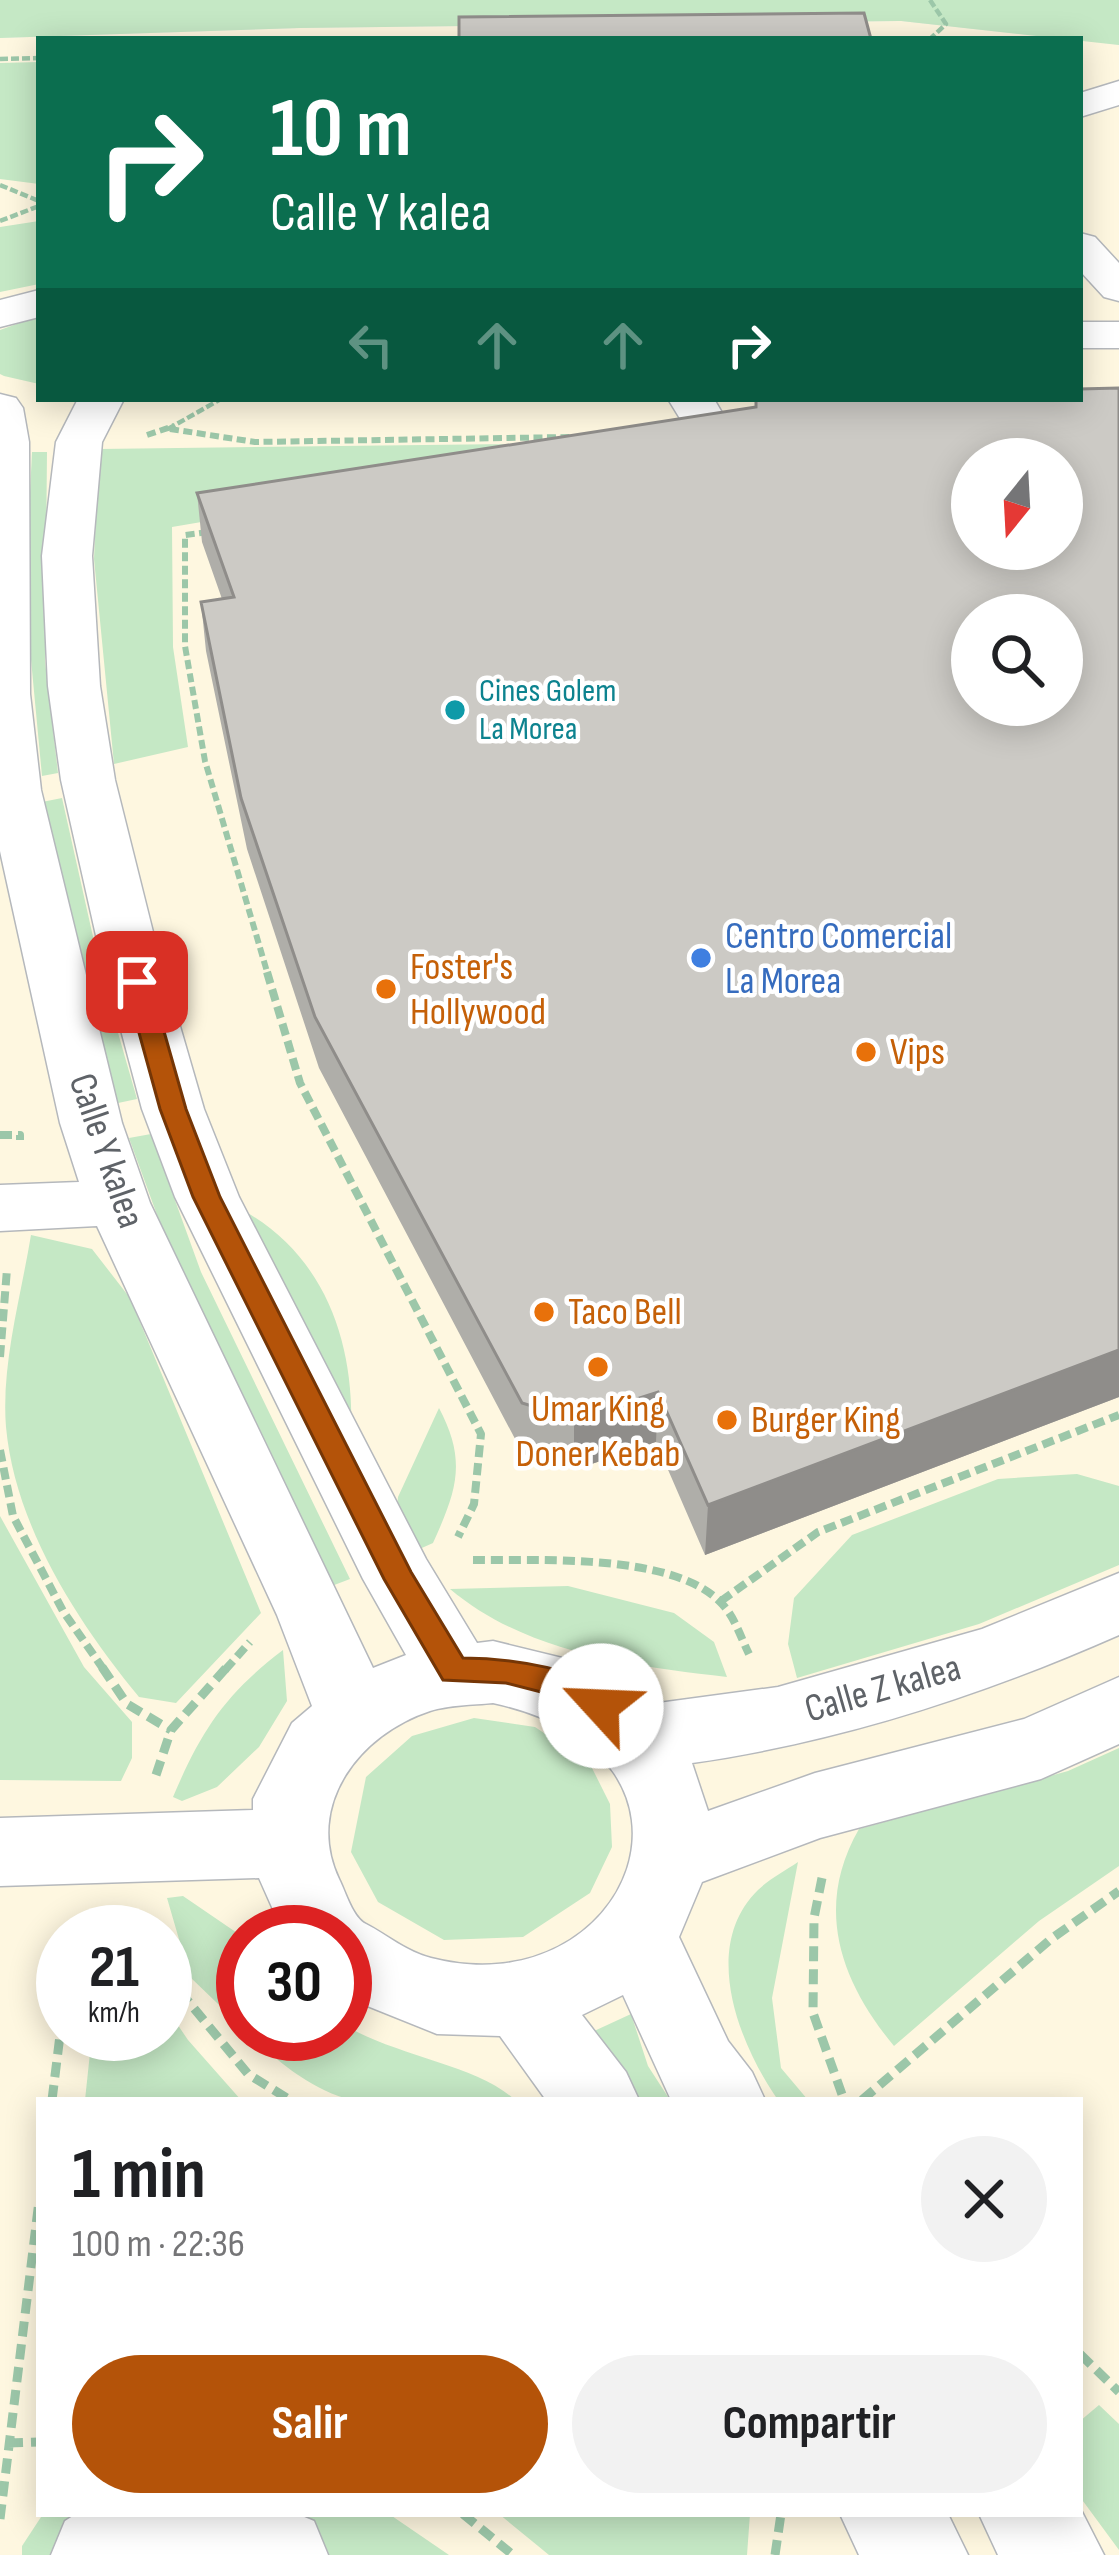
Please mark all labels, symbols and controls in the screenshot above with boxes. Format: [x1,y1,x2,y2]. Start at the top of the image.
text: 10 m [270,79,412,180]
icon: right [72,84,228,240]
text: Calle Y kalea [270,181,492,246]
icon: left [338,312,404,378]
icon: ahead [464,312,530,378]
icon: ahead [590,312,656,378]
icon: right [716,312,782,378]
north arrow [951,438,1083,570]
map controls [951,438,1083,726]
button: search [951,594,1083,726]
place label: Cines Golem La Morea [479,671,616,749]
marker: Cines Golem La Morea [442,697,468,723]
place label: Centro Comercial La Morea [725,913,952,1005]
pin [86,931,188,1033]
place label: Foster's Hollywood [410,944,546,1036]
marker: Centro Comercial La Morea [688,945,714,971]
icon: arrive [104,949,170,1015]
marker: Foster's Hollywood [373,976,399,1002]
place label: Vips [890,1029,945,1076]
marker: Vips [853,1039,879,1065]
street label: Calle Y kalea [58,1068,154,1234]
place label: Taco Bell [568,1289,682,1336]
marker: Taco Bell [531,1299,557,1325]
marker: Umar King Doner Kebab [585,1354,611,1380]
place label: Umar King Doner Kebab [515,1386,681,1478]
place label: Burger King [751,1397,901,1444]
marker: Burger King [714,1407,740,1433]
position arrow [538,1643,664,1769]
street label: Calle Z kalea [800,1644,966,1734]
speed limit sign: 30 [216,1905,372,2061]
text: 21 [89,1932,139,2004]
text: km/h [88,1995,140,2031]
text: 1 min [72,2132,206,2219]
button: close [921,2136,1047,2262]
text: 100 m · 22:36 [72,2221,245,2268]
button: Salir [72,2355,548,2493]
button: Compartir [572,2355,1047,2493]

